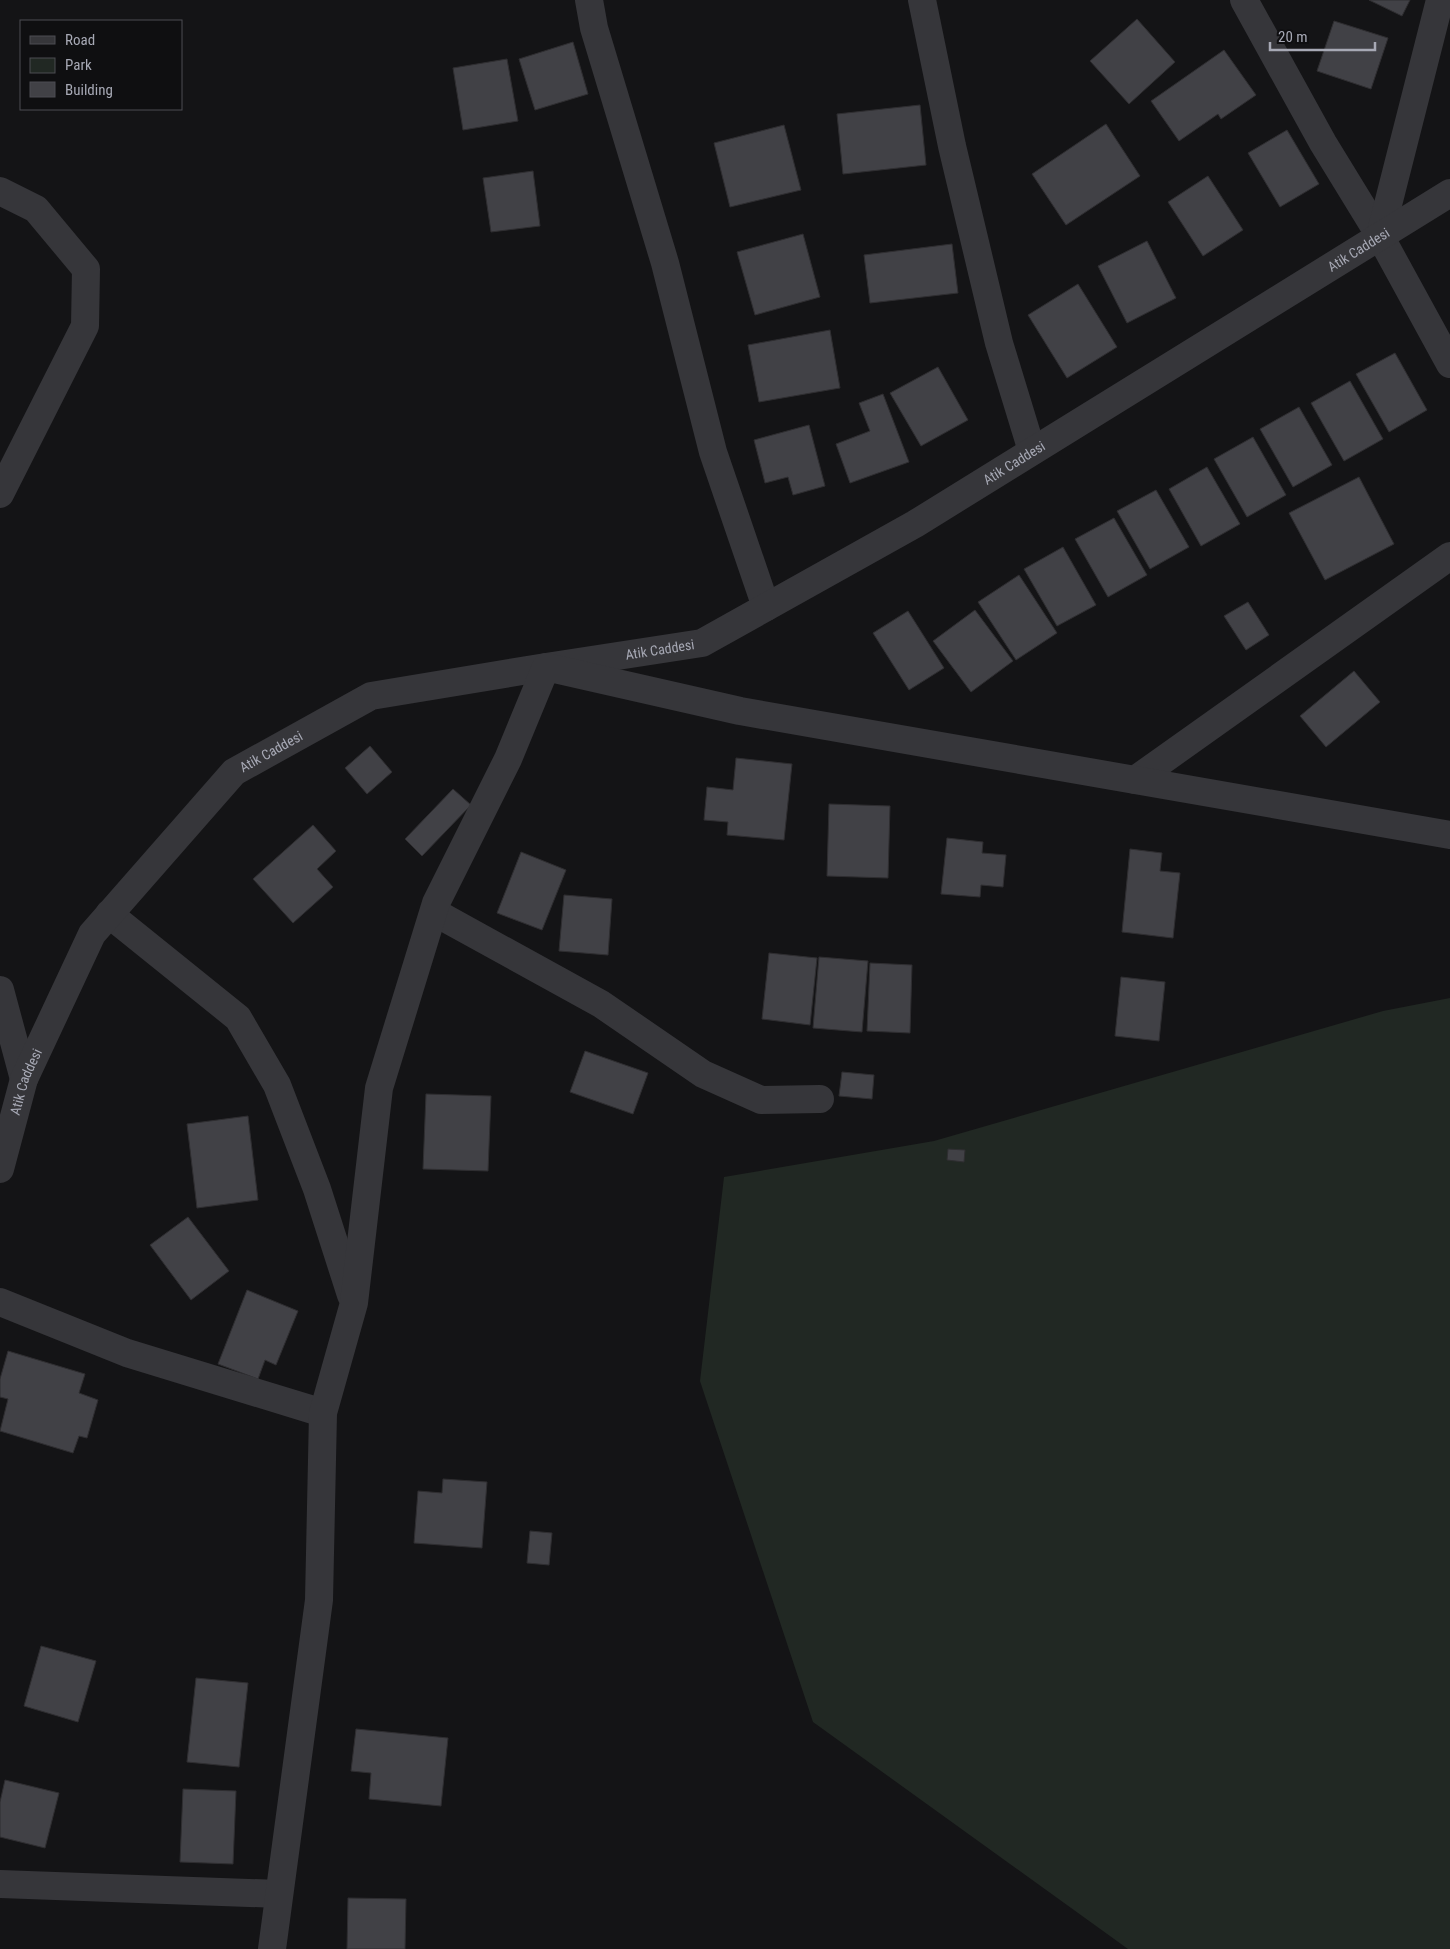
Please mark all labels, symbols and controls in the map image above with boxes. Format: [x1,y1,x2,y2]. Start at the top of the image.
legend [20,20,182,110]
scale bar [1270,20,1375,52]
text: 20 m [1278,28,1308,46]
text: Road [65,31,95,49]
text: Park [65,56,92,74]
text: Building [65,81,113,99]
street label: Atik Caddesi [1325,225,1392,275]
street label: Atik Caddesi [980,438,1048,488]
street label: Atik Caddesi [624,636,695,663]
street label: Atik Caddesi [237,728,305,775]
street label: Atik Caddesi [7,1046,45,1117]

